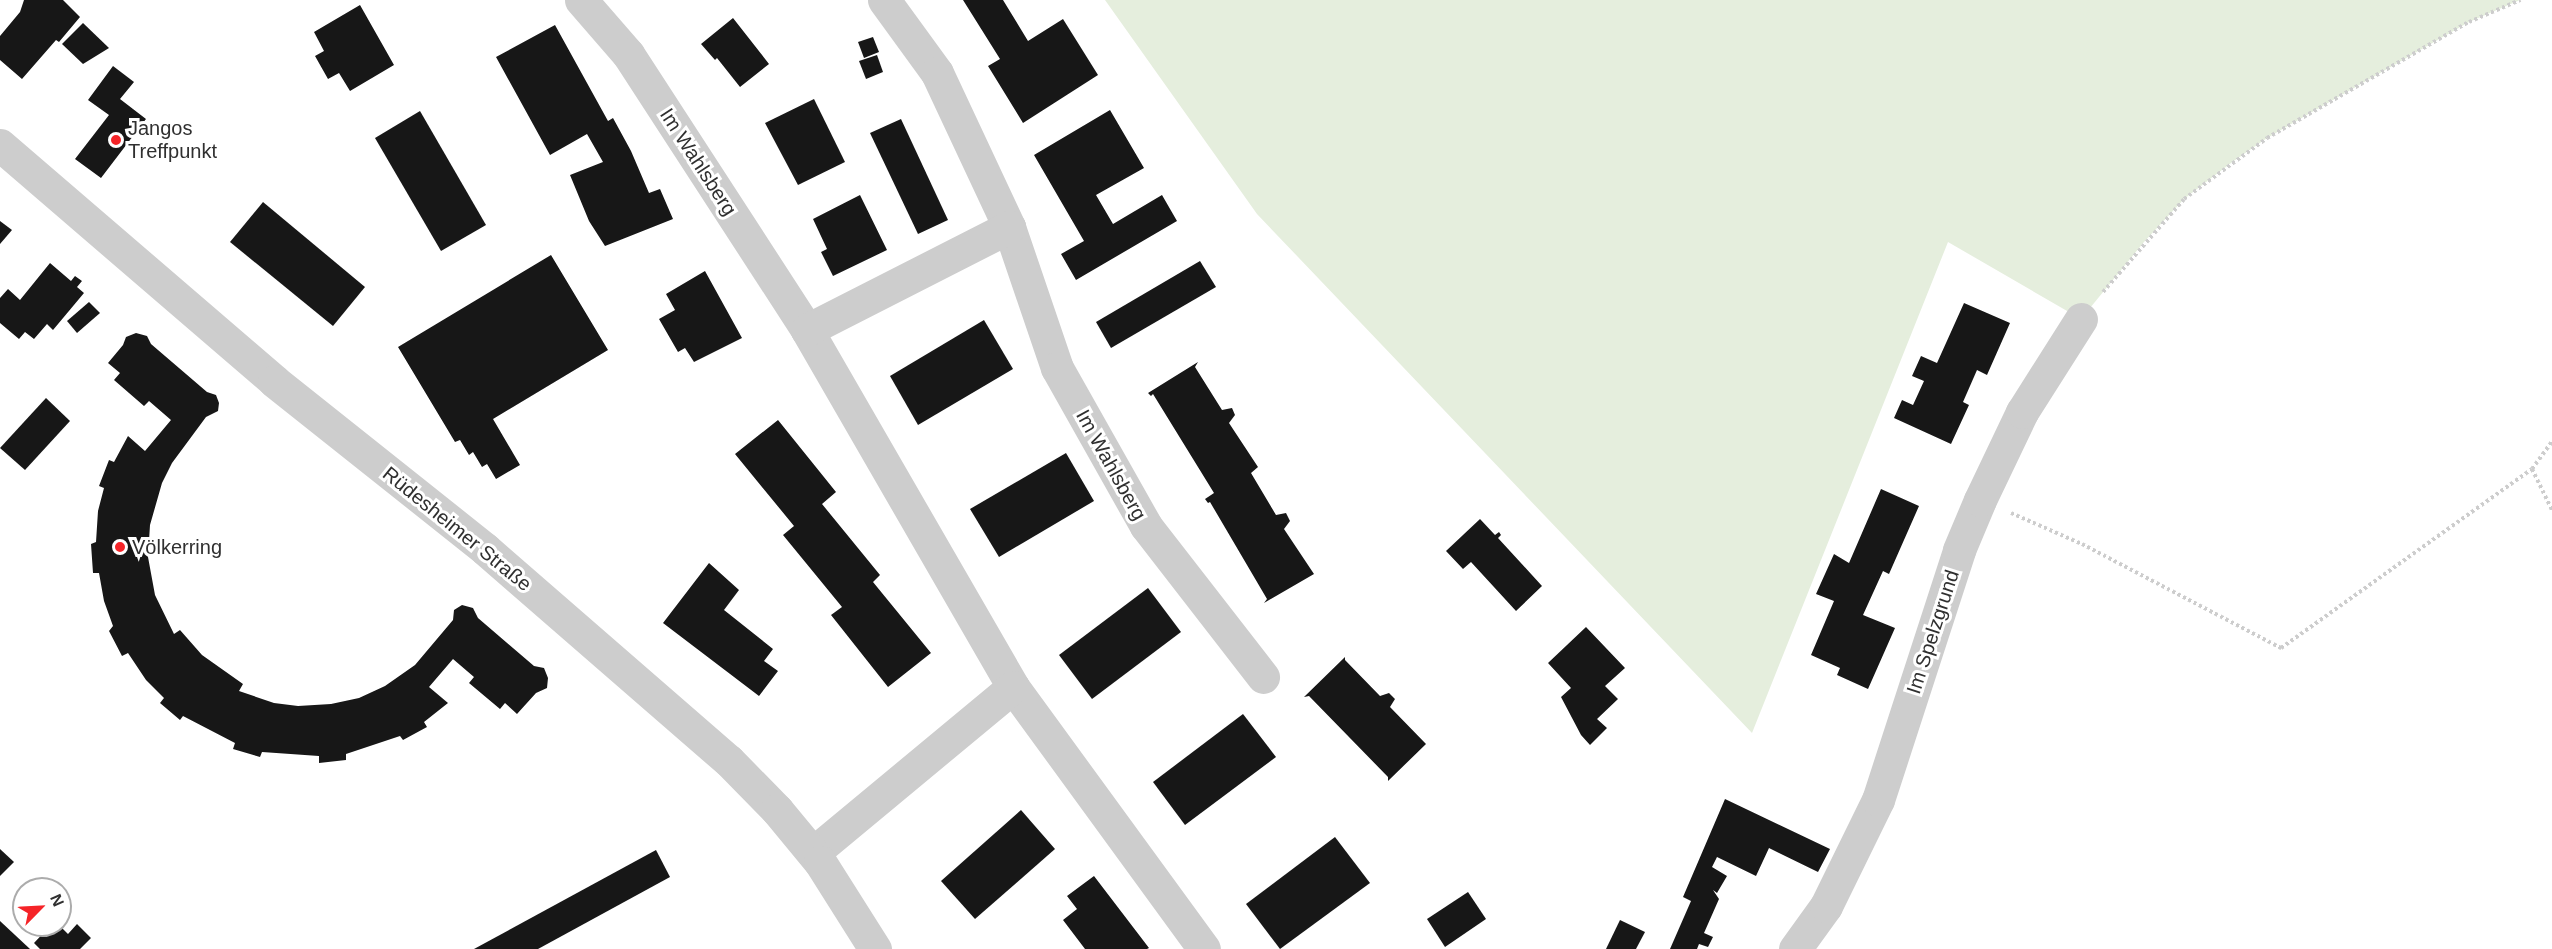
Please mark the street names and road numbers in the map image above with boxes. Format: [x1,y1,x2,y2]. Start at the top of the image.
street label: Im Wahlsberg [655,104,741,220]
street label: Im Wahlsberg [1071,406,1151,524]
street label: Rüdesheimer Straße [378,462,536,596]
street label: Im Spelzgrund [1902,567,1964,697]

